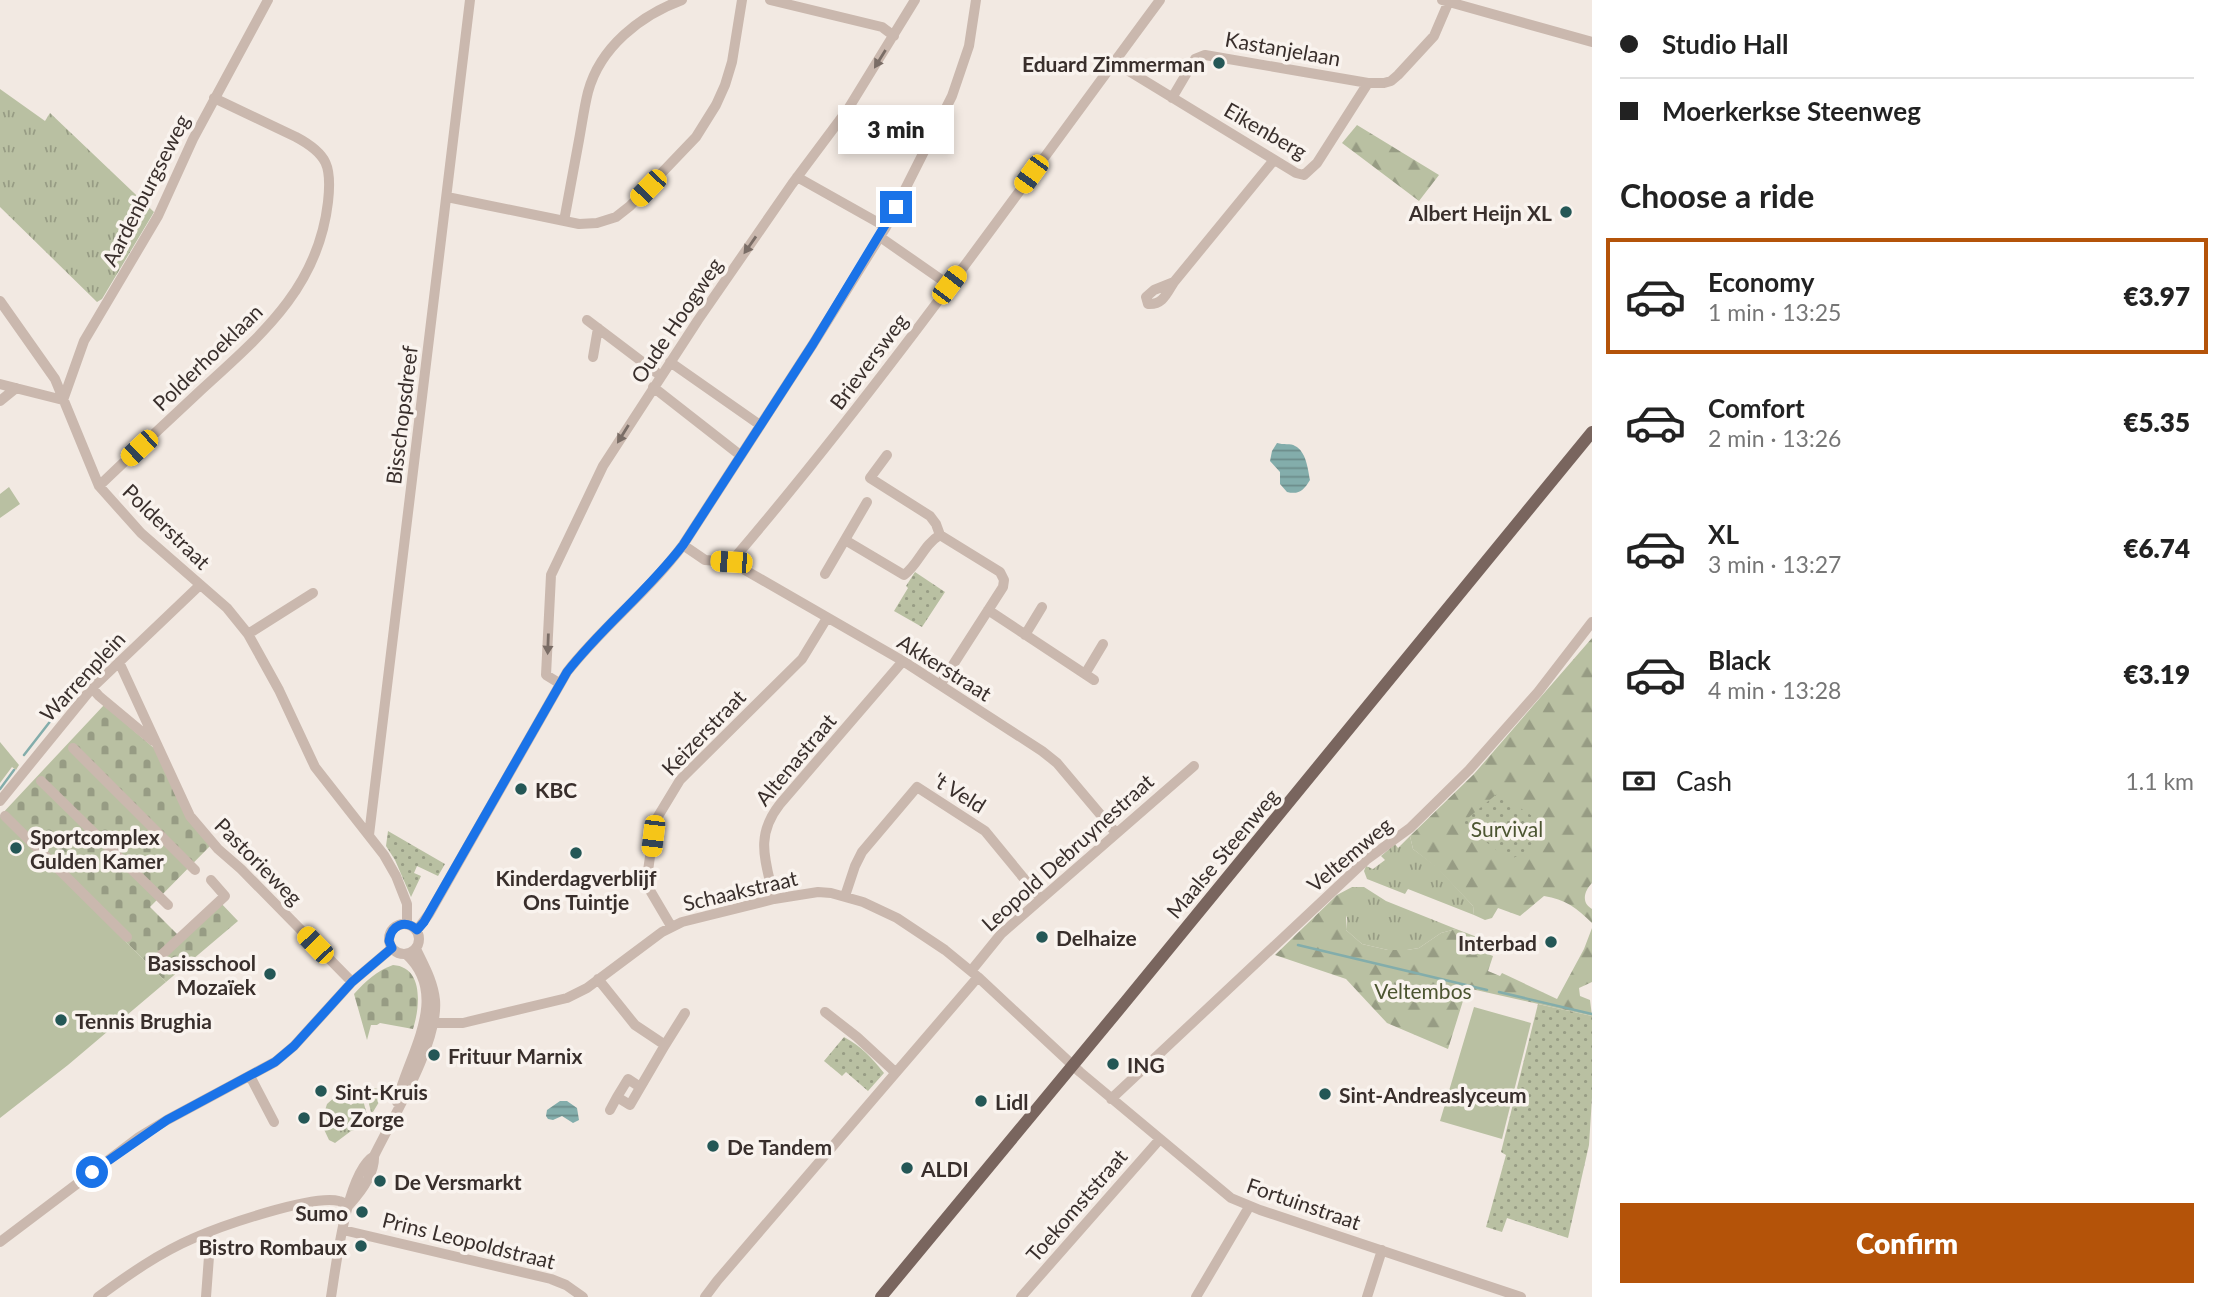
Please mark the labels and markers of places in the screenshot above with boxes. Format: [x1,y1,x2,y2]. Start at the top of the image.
place label: Eduard Zimmerman [1022,51,1205,76]
marker: Eduard Zimmerman [1211,55,1227,71]
place label: Albert Heijn XL [1408,200,1552,225]
marker: Albert Heijn XL [1558,204,1574,220]
place label: KBC [535,777,577,802]
marker: KBC [513,781,529,797]
place label: Sportcomplex Gulden Kamer [30,824,164,873]
marker: Sportcomplex Gulden Kamer [8,840,24,856]
marker: Kinderdagverblijf Ons Tuintje [568,845,584,861]
place label: Kinderdagverblijf Ons Tuintje [495,865,657,914]
place label: Delhaize [1056,925,1137,950]
marker: Delhaize [1034,929,1050,945]
place label: Interbad [1458,930,1537,955]
marker: Interbad [1543,934,1559,950]
place label: Basisschool Mozaïek [147,950,257,999]
marker: Basisschool Mozaïek [262,966,278,982]
place label: Tennis Brughia [75,1008,212,1033]
marker: Tennis Brughia [53,1012,69,1028]
place label: Frituur Marnix [448,1043,582,1068]
marker: Frituur Marnix [426,1047,442,1063]
place label: ING [1127,1052,1165,1077]
marker: ING [1105,1056,1121,1072]
place label: Sint-Kruis [335,1079,428,1104]
place label: Sint-Andreaslyceum [1339,1082,1527,1107]
marker: Sint-Kruis [313,1083,329,1099]
marker: Sint-Andreaslyceum [1317,1086,1333,1102]
place label: Lidl [995,1089,1028,1114]
marker: Lidl [973,1093,989,1109]
place label: De Zorge [318,1106,404,1131]
marker: De Zorge [296,1110,312,1126]
place label: De Tandem [727,1134,832,1159]
marker: De Tandem [705,1138,721,1154]
place label: ALDI [920,1156,969,1181]
marker: ALDI [899,1160,915,1176]
place label: De Versmarkt [394,1169,522,1194]
marker: De Versmarkt [372,1173,388,1189]
place label: Sumo [295,1200,348,1225]
marker: Sumo [354,1204,370,1220]
place label: Bistro Rombaux [198,1234,347,1259]
marker: Bistro Rombaux [353,1238,369,1254]

